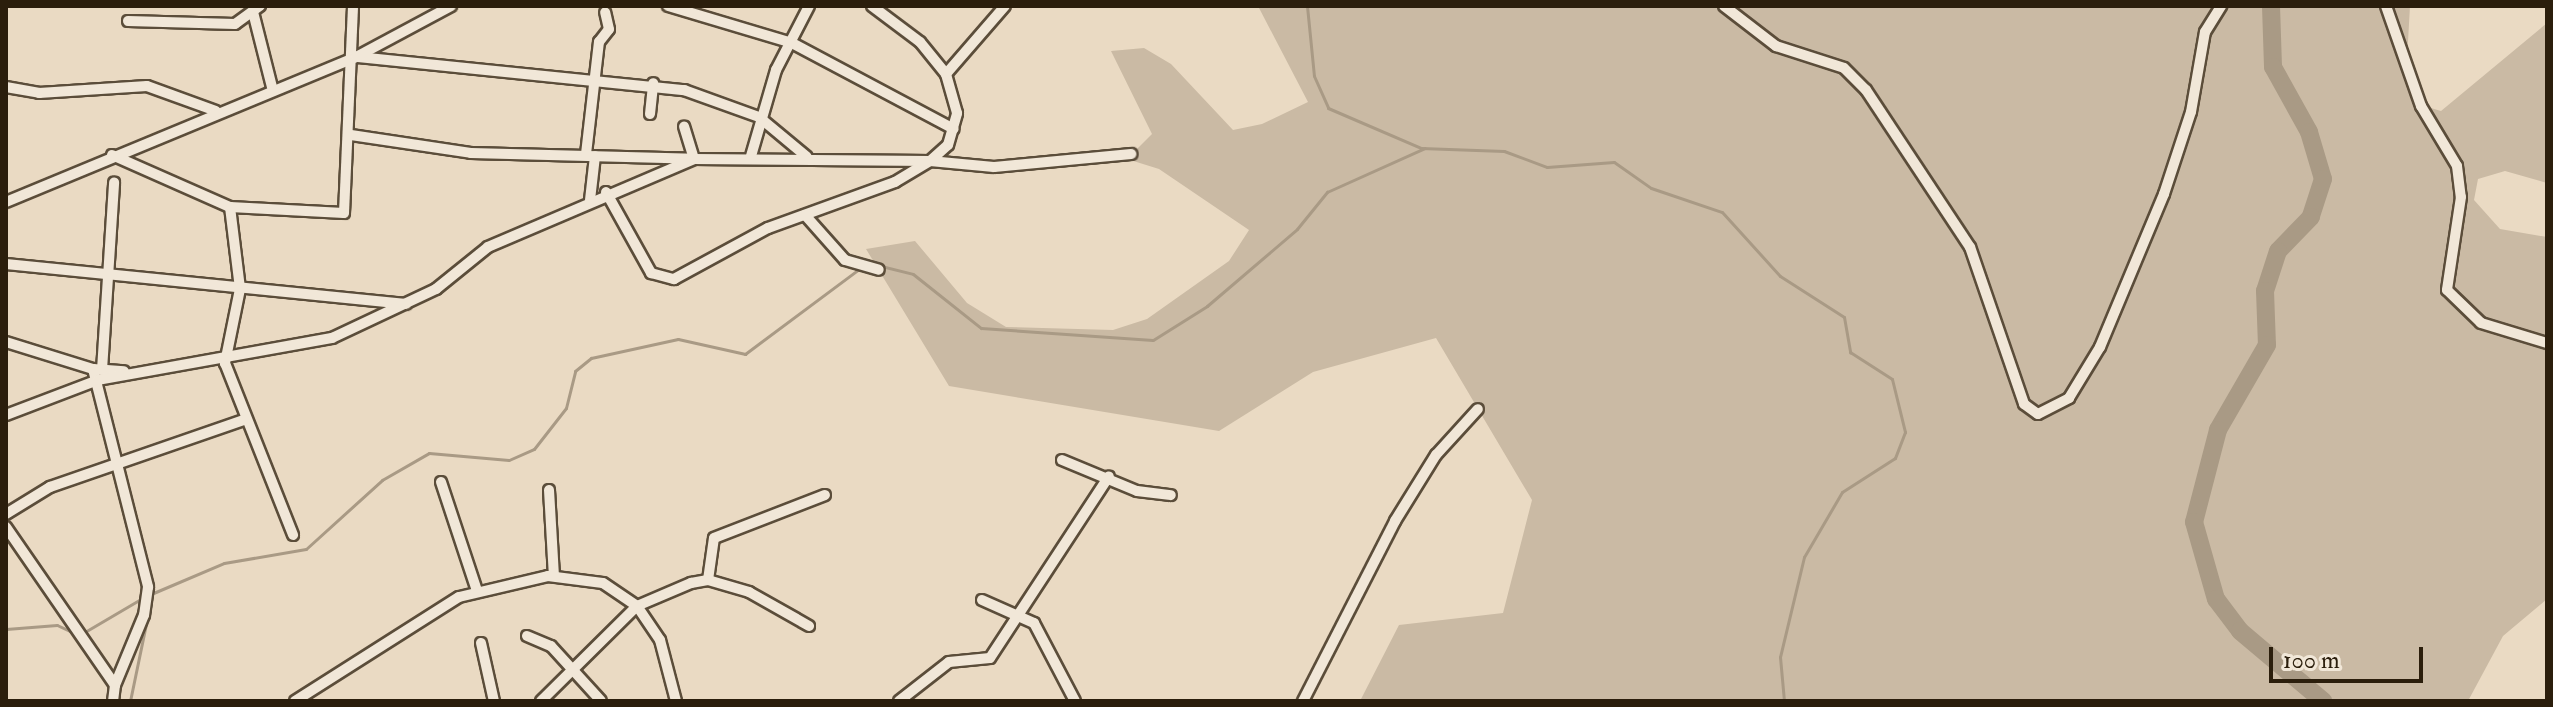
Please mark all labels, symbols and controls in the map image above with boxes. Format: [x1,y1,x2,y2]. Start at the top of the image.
scale bar [2273,631,2427,681]
text: 100 m [2283,645,2340,676]

